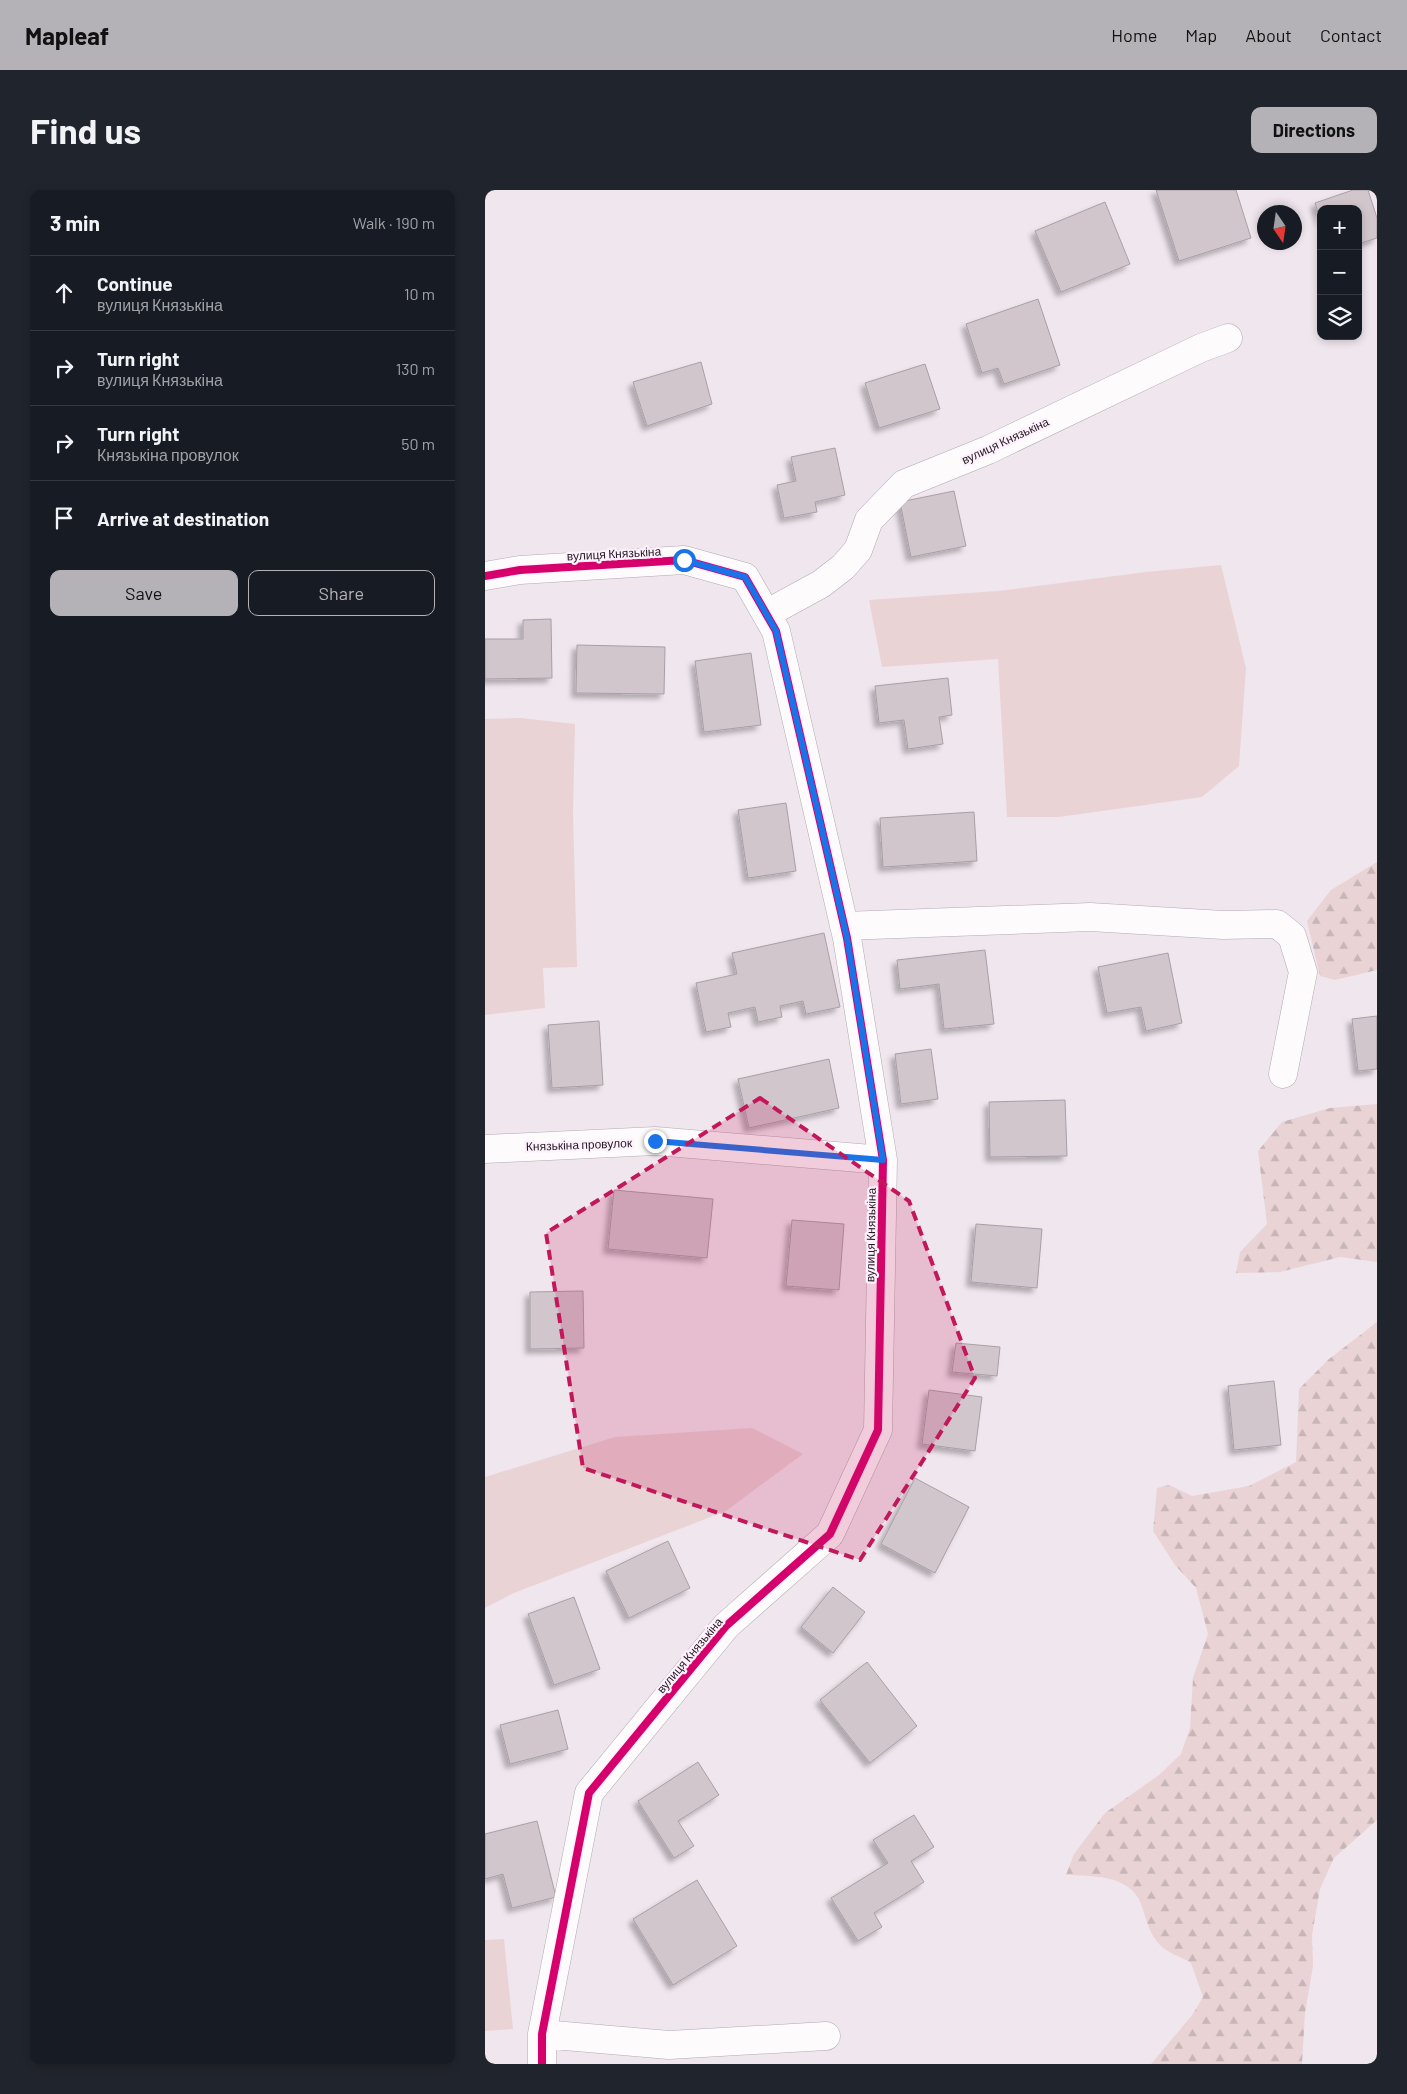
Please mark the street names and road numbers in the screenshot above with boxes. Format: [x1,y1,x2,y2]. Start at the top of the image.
street label: вулиця Князькіна [959,414,1051,467]
street label: вулиця Князькіна [566,544,662,563]
street label: Князькіна провулок [526,1135,633,1154]
street label: вулиця Князькіна [862,1187,879,1282]
street label: вулиця Князькіна [653,1614,726,1696]

